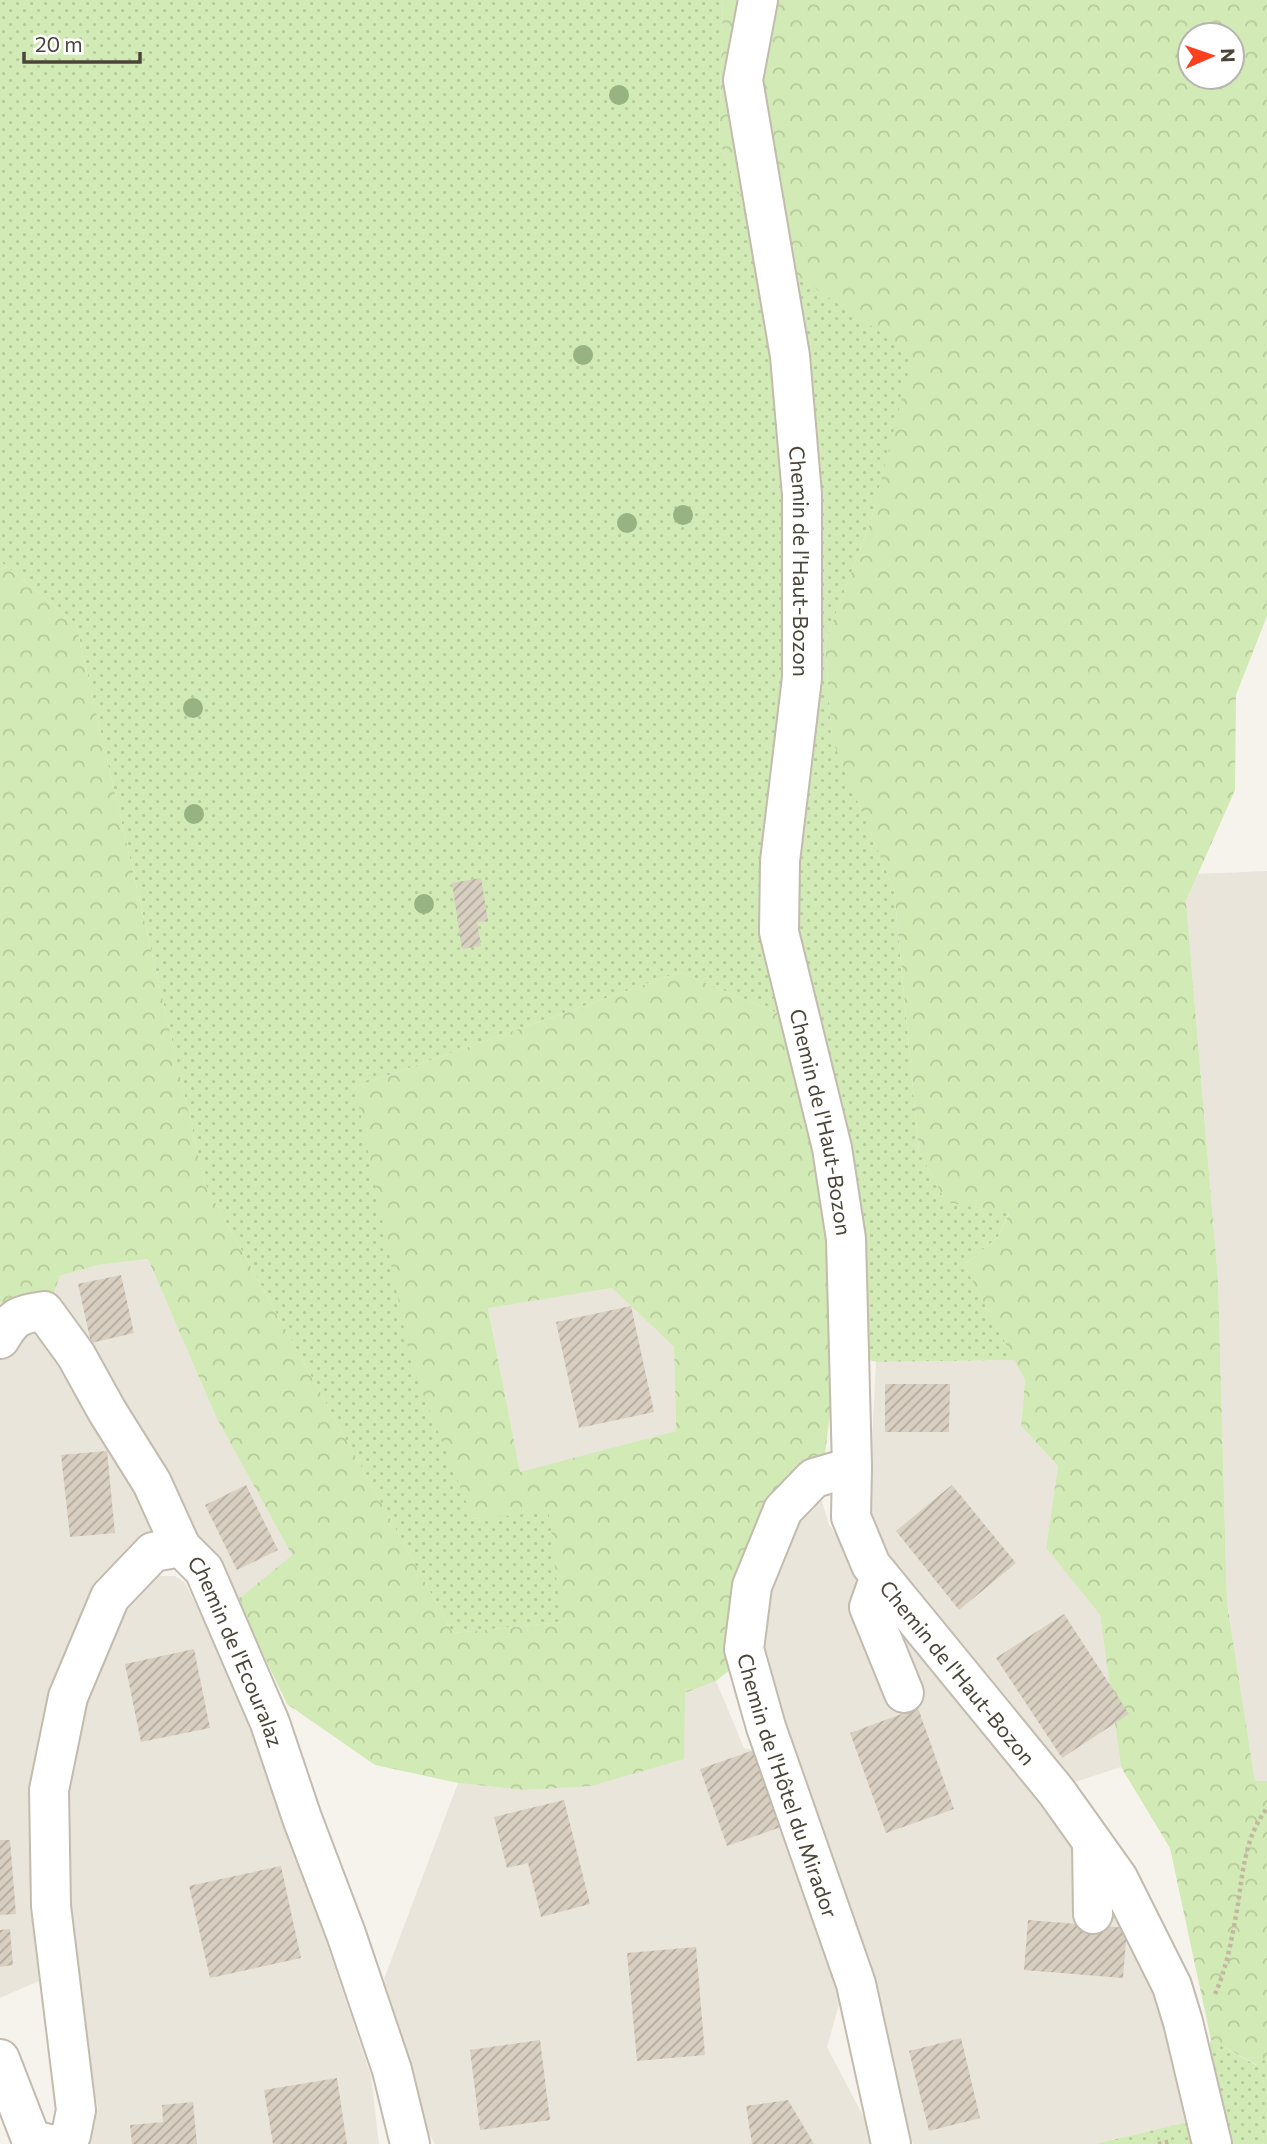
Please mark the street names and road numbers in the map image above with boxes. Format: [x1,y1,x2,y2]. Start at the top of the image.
street label: Chemin de l'Haut-Bozon [785,445,815,677]
street label: Chemin de l'Haut-Bozon [786,1006,858,1237]
street label: Chemin de l'Ecouralaz [184,1550,290,1750]
street label: Chemin de l'Haut-Bozon [876,1575,1041,1769]
street label: Chemin de l'Hôtel du Mirador [733,1650,844,1921]

